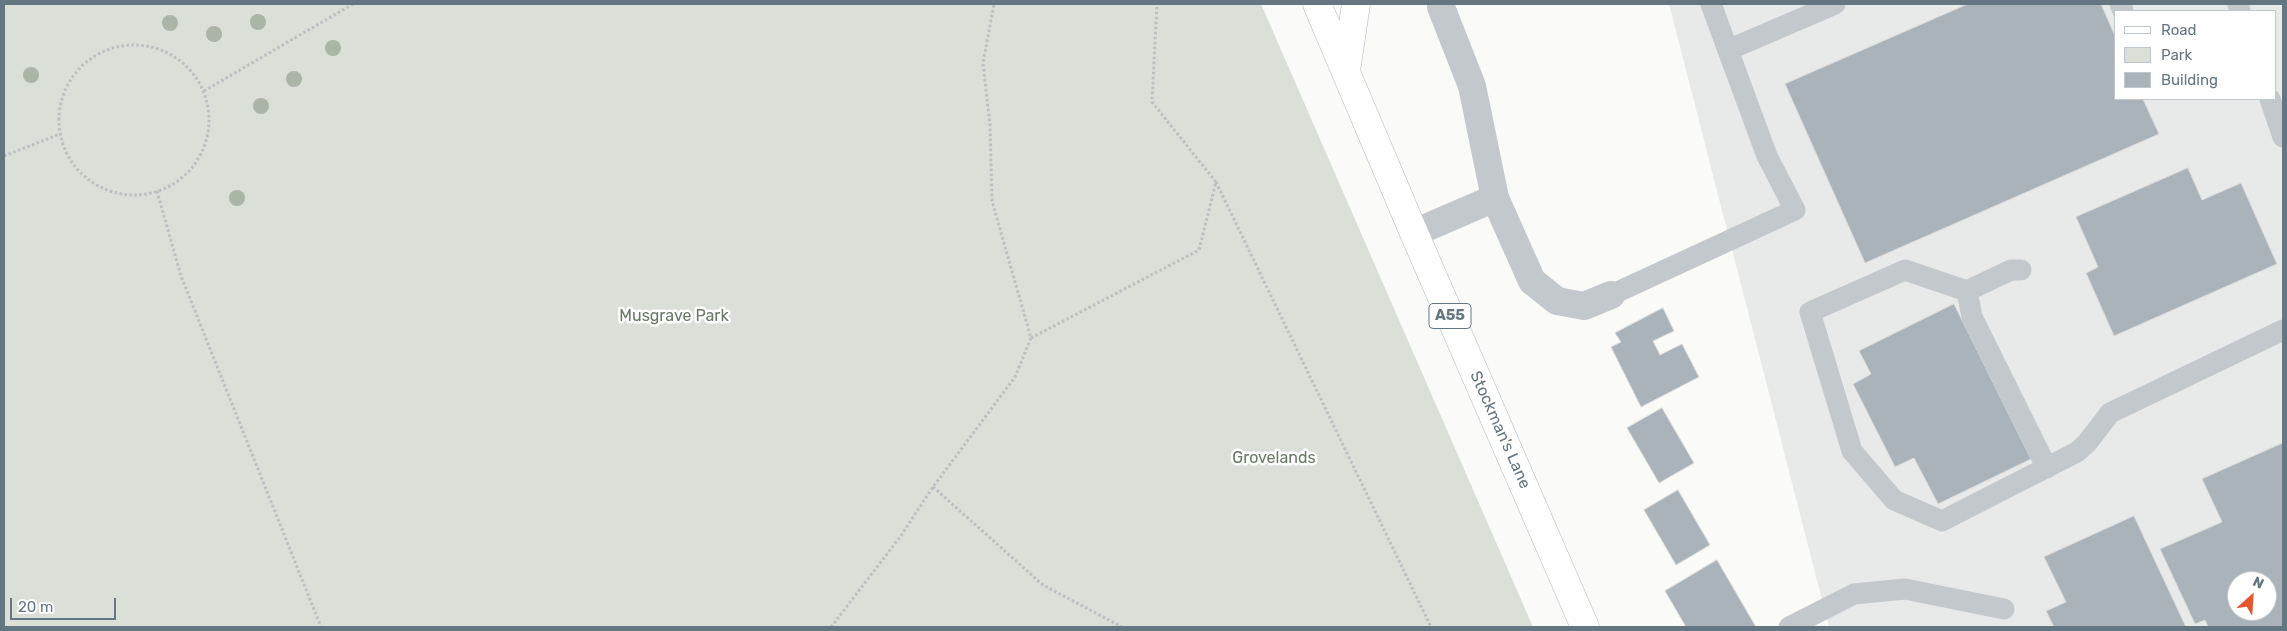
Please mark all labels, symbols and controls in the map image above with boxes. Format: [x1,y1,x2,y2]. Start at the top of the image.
legend [2114,10,2277,100]
text: Road [2161,21,2197,39]
text: Park [2161,46,2192,64]
text: Building [2161,71,2218,89]
road number: A55 [1429,304,1471,328]
park label: Musgrave Park [619,306,729,326]
street label: Stockman's Lane [1466,368,1534,492]
park label: Grovelands [1232,448,1316,468]
north arrow [2227,571,2277,621]
text: N [2250,573,2267,593]
scale bar [12,588,119,620]
text: 20 m [18,598,53,616]

